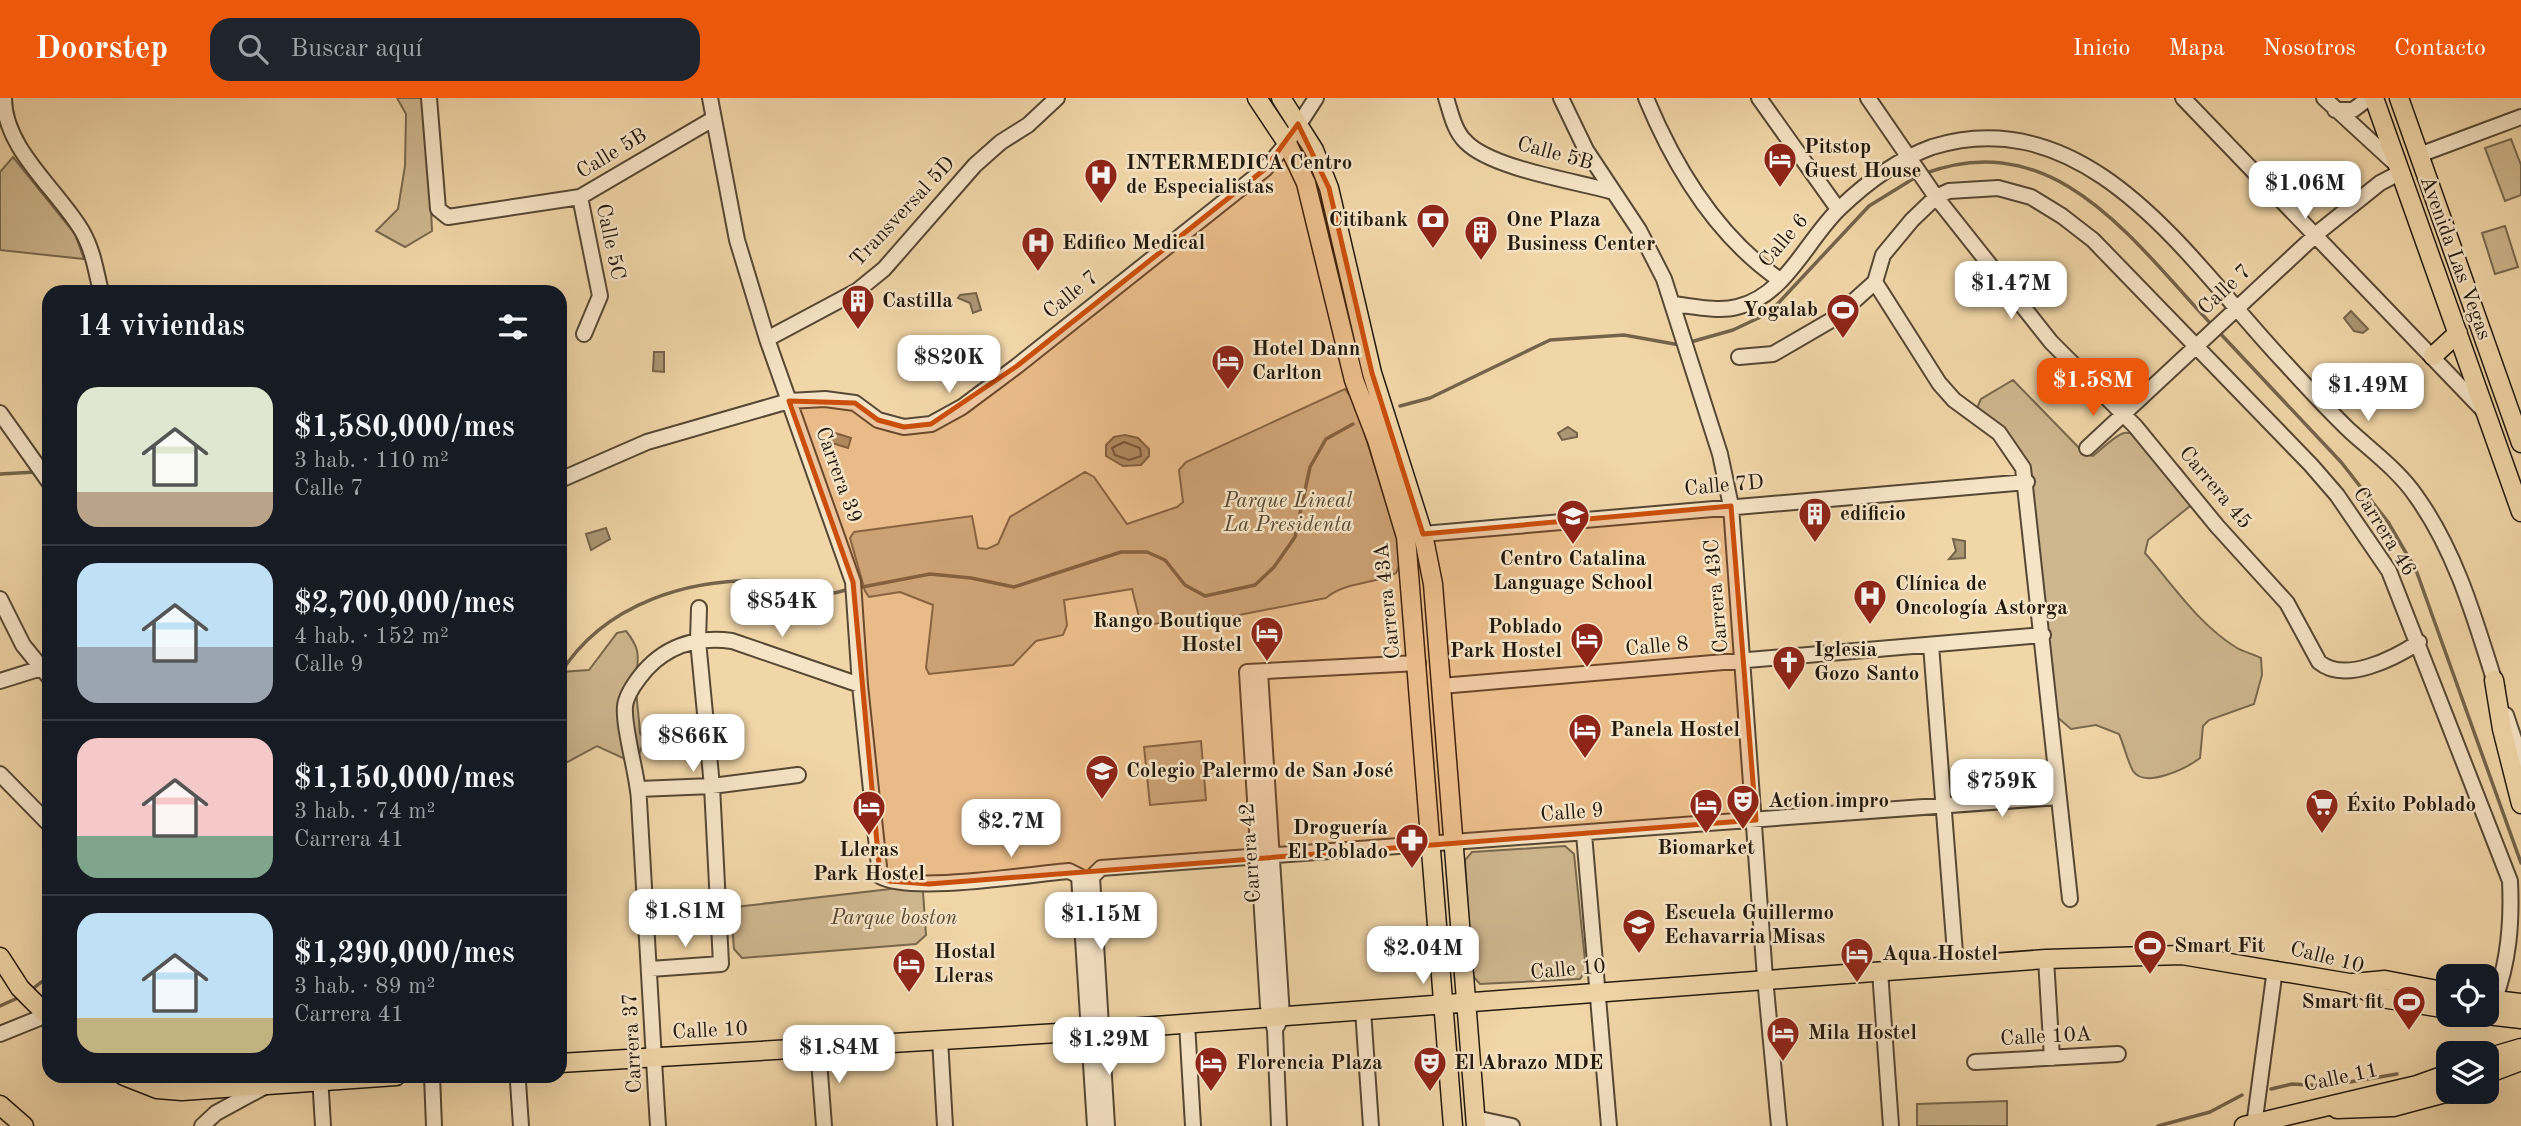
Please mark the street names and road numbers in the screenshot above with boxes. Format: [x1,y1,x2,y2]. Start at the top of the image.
street label: Calle 5B [573,125,651,183]
street label: Calle 5B [1515,134,1595,174]
street label: Transversal 5D [847,153,959,271]
street label: Avenida Las Vegas [2416,173,2494,343]
street label: Calle 5C [592,202,628,282]
street label: Calle 6 [1755,210,1813,272]
street label: Calle 7 [2195,261,2255,319]
street label: Calle 7 [1040,267,1102,323]
street label: Carrera 39 [811,424,865,526]
street label: Carrera 45 [2175,443,2255,533]
street label: Calle 7D [1683,472,1765,500]
street label: Carrera 46 [2348,484,2420,580]
street label: Carrera 43C [1702,538,1732,654]
street label: Carrera 43A [1371,542,1405,660]
street label: Calle 8 [1624,634,1690,660]
street label: Calle 9 [1540,800,1604,826]
street label: Carrera 42 [1237,802,1265,904]
street label: Calle 10 [2288,939,2366,977]
street label: Calle 10 [1529,956,1607,984]
street label: Carrera 37 [620,992,646,1094]
street label: Calle 10 [672,1019,748,1043]
street label: Calle 10A [2000,1024,2092,1050]
street label: Calle 11 [2302,1060,2380,1096]

